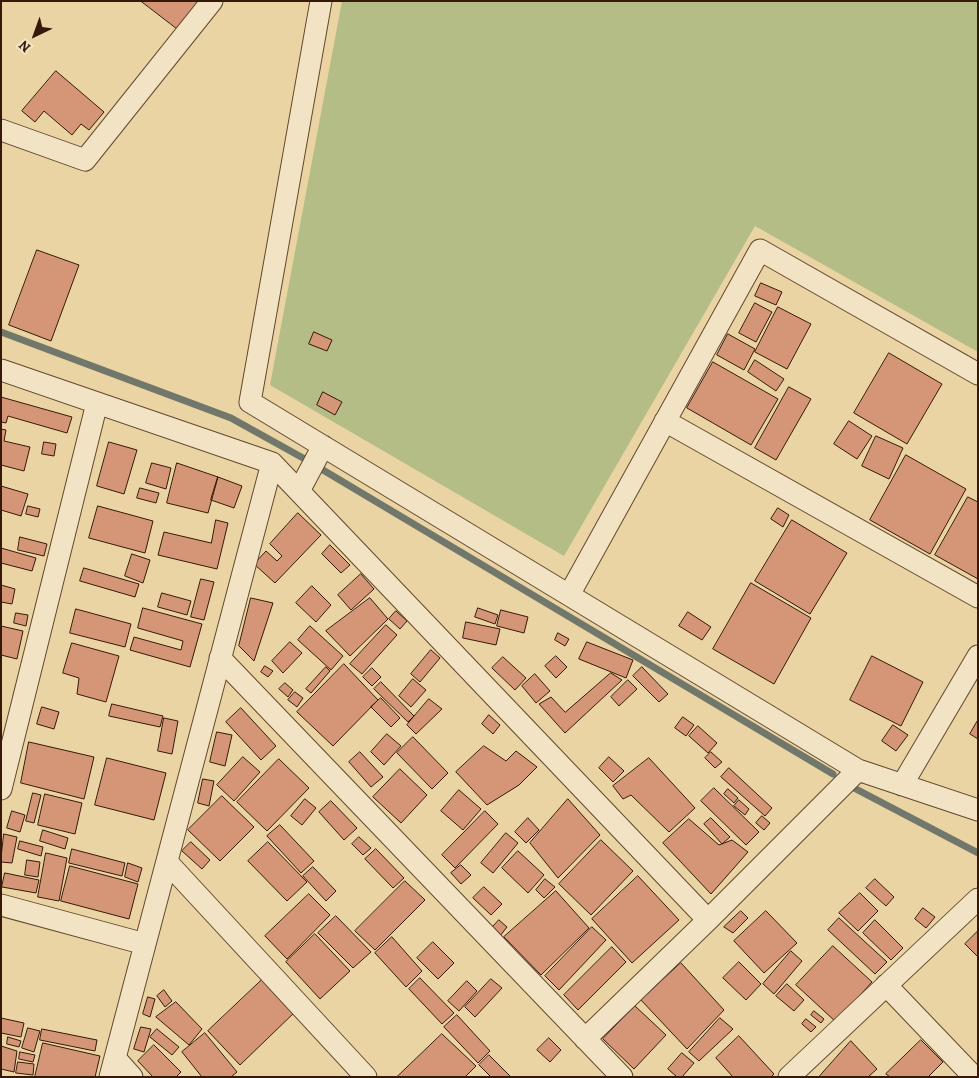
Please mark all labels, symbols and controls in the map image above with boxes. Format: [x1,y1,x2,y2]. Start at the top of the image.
north arrow [10,10,60,60]
text: N [14,36,35,57]

